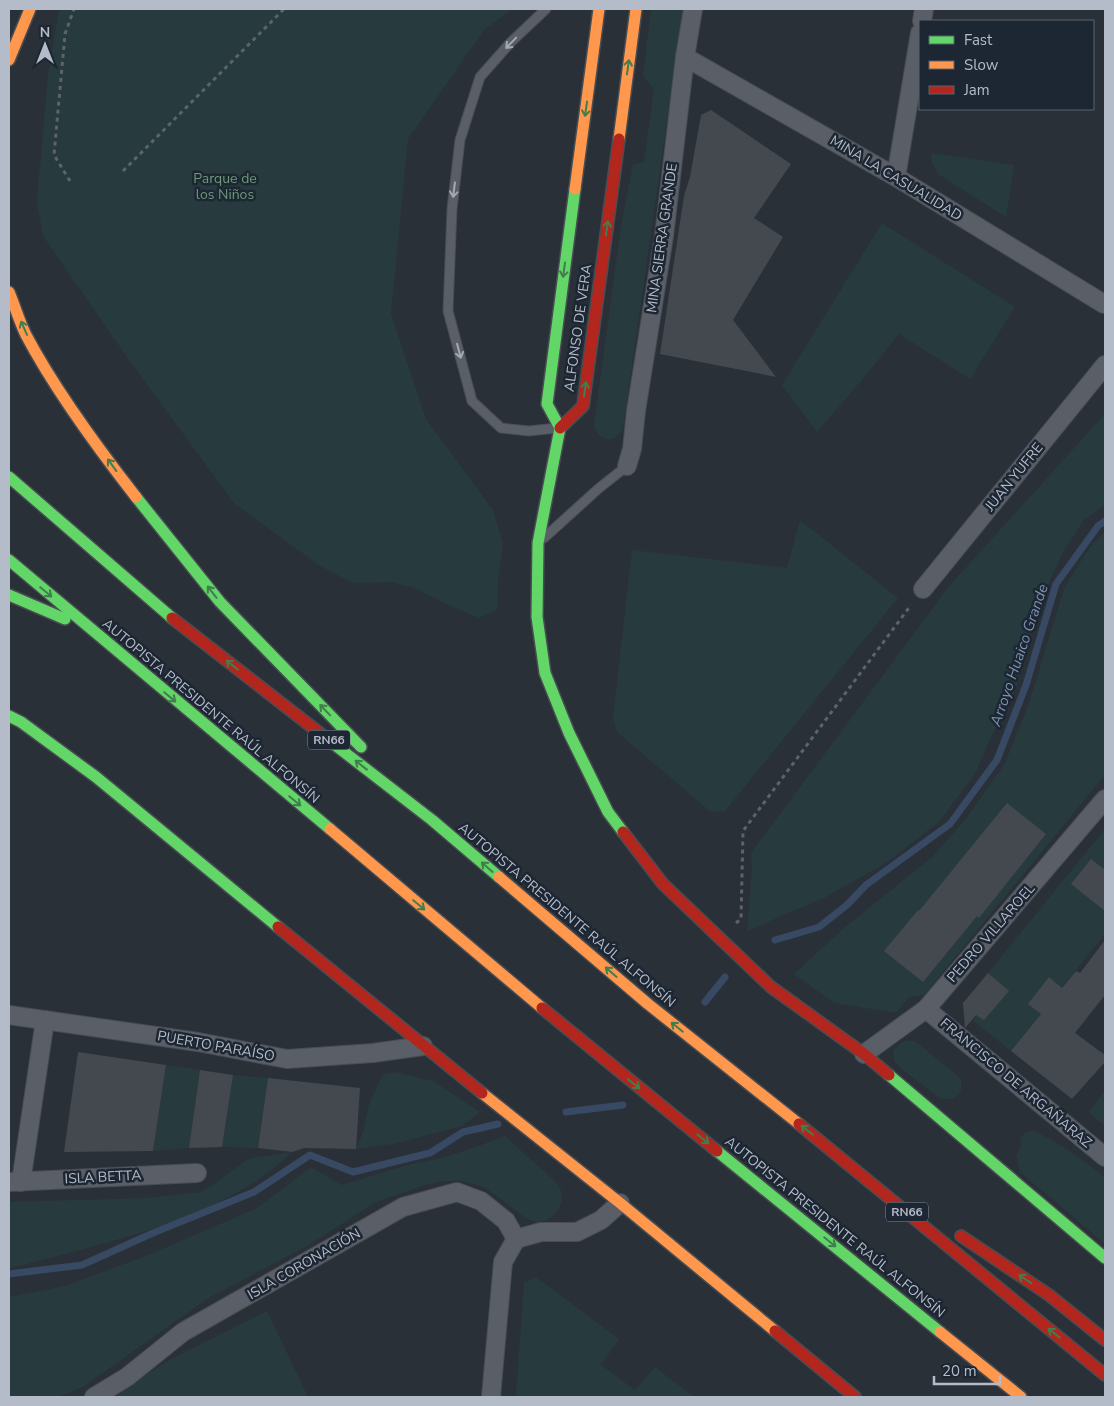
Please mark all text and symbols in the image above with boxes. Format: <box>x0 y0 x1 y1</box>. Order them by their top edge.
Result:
north arrow <box>20 20 70 70</box>
legend <box>919 20 1094 110</box>
text: N <box>40 23 50 42</box>
text: Fast <box>964 30 993 50</box>
one-way arrow <box>505 37 517 49</box>
text: Slow <box>964 55 999 75</box>
one-way arrow <box>624 59 634 75</box>
text: Jam <box>963 80 990 100</box>
one-way arrow <box>581 101 591 117</box>
street label: MINA LA CASUALIDAD <box>826 131 966 225</box>
street label: MINA SIERRA GRANDE <box>642 162 682 314</box>
park label: Parque de los Niños <box>193 169 257 204</box>
one-way arrow <box>449 181 459 197</box>
one-way arrow <box>602 220 612 236</box>
one-way arrow <box>559 262 569 278</box>
street label: ALFONSO DE VERA <box>560 263 596 393</box>
one-way arrow <box>18 321 28 336</box>
one-way arrow <box>454 342 464 358</box>
one-way arrow <box>580 382 590 398</box>
street label: JUAN YUFRE <box>980 439 1047 516</box>
one-way arrow <box>107 458 117 472</box>
water label: Arroyo Huaico Grande <box>985 581 1053 730</box>
one-way arrow <box>39 586 52 597</box>
one-way arrow <box>207 586 218 599</box>
street label: AUTOPISTA PRESIDENTE RAÚL ALFONSÍN <box>98 614 324 808</box>
one-way arrow <box>226 660 239 671</box>
one-way arrow <box>163 691 176 702</box>
one-way arrow <box>319 703 331 716</box>
road number: RN66 <box>308 730 350 750</box>
one-way arrow <box>355 759 368 770</box>
one-way arrow <box>288 795 301 807</box>
street label: AUTOPISTA PRESIDENTE RAÚL ALFONSÍN <box>454 818 680 1012</box>
one-way arrow <box>481 861 494 872</box>
street label: PEDRO VILLAROEL <box>943 879 1039 986</box>
one-way arrow <box>413 900 426 911</box>
one-way arrow <box>604 967 617 978</box>
street label: FRANCISCO DE ARGAÑARAZ <box>936 1014 1096 1152</box>
one-way arrow <box>671 1022 684 1033</box>
street label: PUERTO PARAÍSO <box>156 1026 276 1066</box>
one-way arrow <box>627 1078 640 1089</box>
one-way arrow <box>801 1125 814 1136</box>
street label: AUTOPISTA PRESIDENTE RAÚL ALFONSÍN <box>721 1132 949 1322</box>
one-way arrow <box>697 1134 710 1145</box>
street label: ISLA BETTA <box>64 1166 142 1188</box>
road number: RN66 <box>886 1202 928 1222</box>
street label: ISLA CORONACIÓN <box>244 1224 364 1304</box>
one-way arrow <box>823 1236 836 1247</box>
one-way arrow <box>1018 1274 1032 1284</box>
one-way arrow <box>1048 1328 1061 1339</box>
scale bar <box>934 1354 1000 1386</box>
text: 20 m <box>942 1361 977 1381</box>

